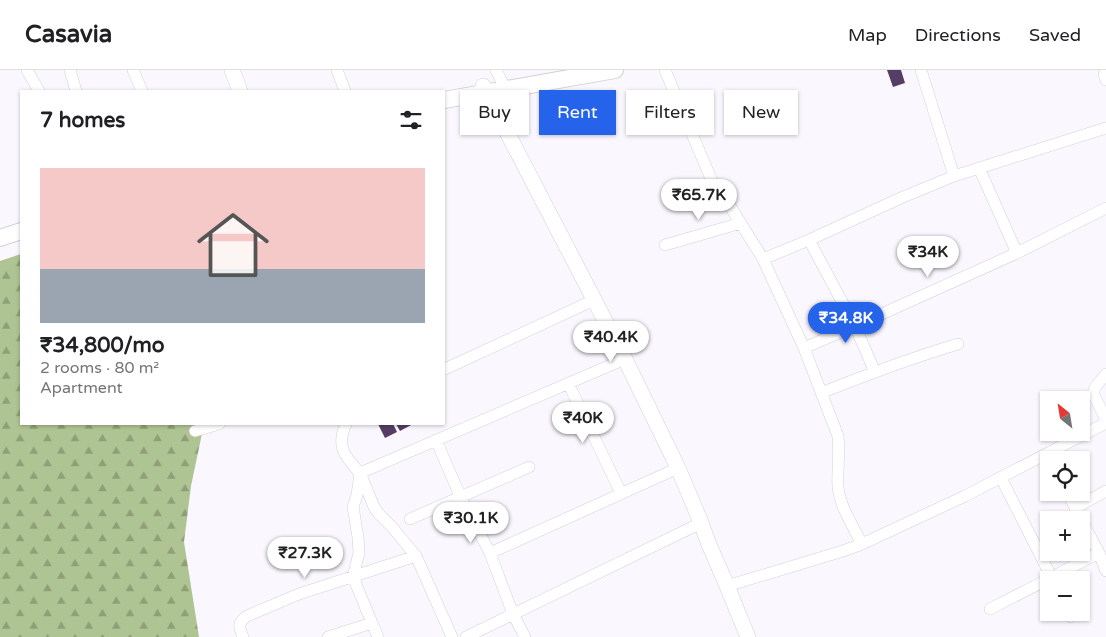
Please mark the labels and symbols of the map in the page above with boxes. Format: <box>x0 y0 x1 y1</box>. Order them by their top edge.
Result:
pin: ₹65.7K <box>658 178 740 221</box>
pin: ₹34K <box>898 236 958 278</box>
pin: ₹34.8K <box>805 302 887 344</box>
pin: ₹40.4K <box>570 320 652 363</box>
north arrow <box>1040 391 1090 441</box>
pin: ₹40K <box>553 402 613 444</box>
pin: ₹30.1K <box>430 502 512 544</box>
pin: ₹27.3K <box>264 536 346 579</box>

